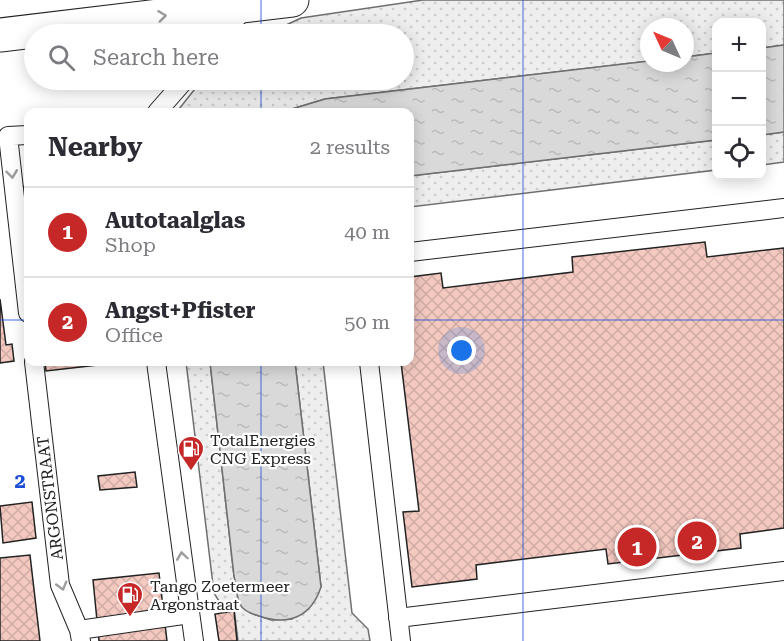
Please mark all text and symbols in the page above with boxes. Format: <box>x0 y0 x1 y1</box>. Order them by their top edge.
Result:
one-way arrow <box>158 10 167 22</box>
north arrow <box>640 18 694 72</box>
map controls <box>712 18 766 180</box>
button: + <box>712 18 766 72</box>
search box <box>24 24 414 90</box>
icon: search <box>45 41 78 74</box>
text: Search here <box>93 45 219 70</box>
button: − <box>712 72 766 126</box>
button: locate <box>712 126 766 180</box>
text: Nearby <box>48 132 142 162</box>
text: 2 results <box>310 135 390 159</box>
one-way arrow <box>5 169 18 178</box>
text: Autotaalglas <box>105 208 245 233</box>
text: 1 <box>62 220 73 244</box>
text: 40 m <box>344 220 390 244</box>
text: Shop <box>105 233 156 257</box>
text: Angst+Pfister <box>105 298 256 323</box>
text: 2 <box>62 310 73 334</box>
text: 50 m <box>344 310 390 334</box>
text: Office <box>105 323 163 347</box>
your location <box>447 336 476 365</box>
place label: TotalEnergies CNG Express <box>210 431 316 468</box>
fuel station icon: TotalEnergies CNG Express <box>176 434 206 472</box>
street label: ARGONSTRAAT <box>33 435 67 561</box>
text: 2 <box>14 469 26 493</box>
pin: 2 <box>678 518 716 564</box>
pin: 1 <box>618 524 656 570</box>
one-way arrow <box>176 552 189 561</box>
place label: Tango Zoetermeer Argonstraat <box>150 577 290 614</box>
one-way arrow <box>55 580 67 591</box>
fuel station icon: Tango Zoetermeer Argonstraat <box>115 580 145 618</box>

